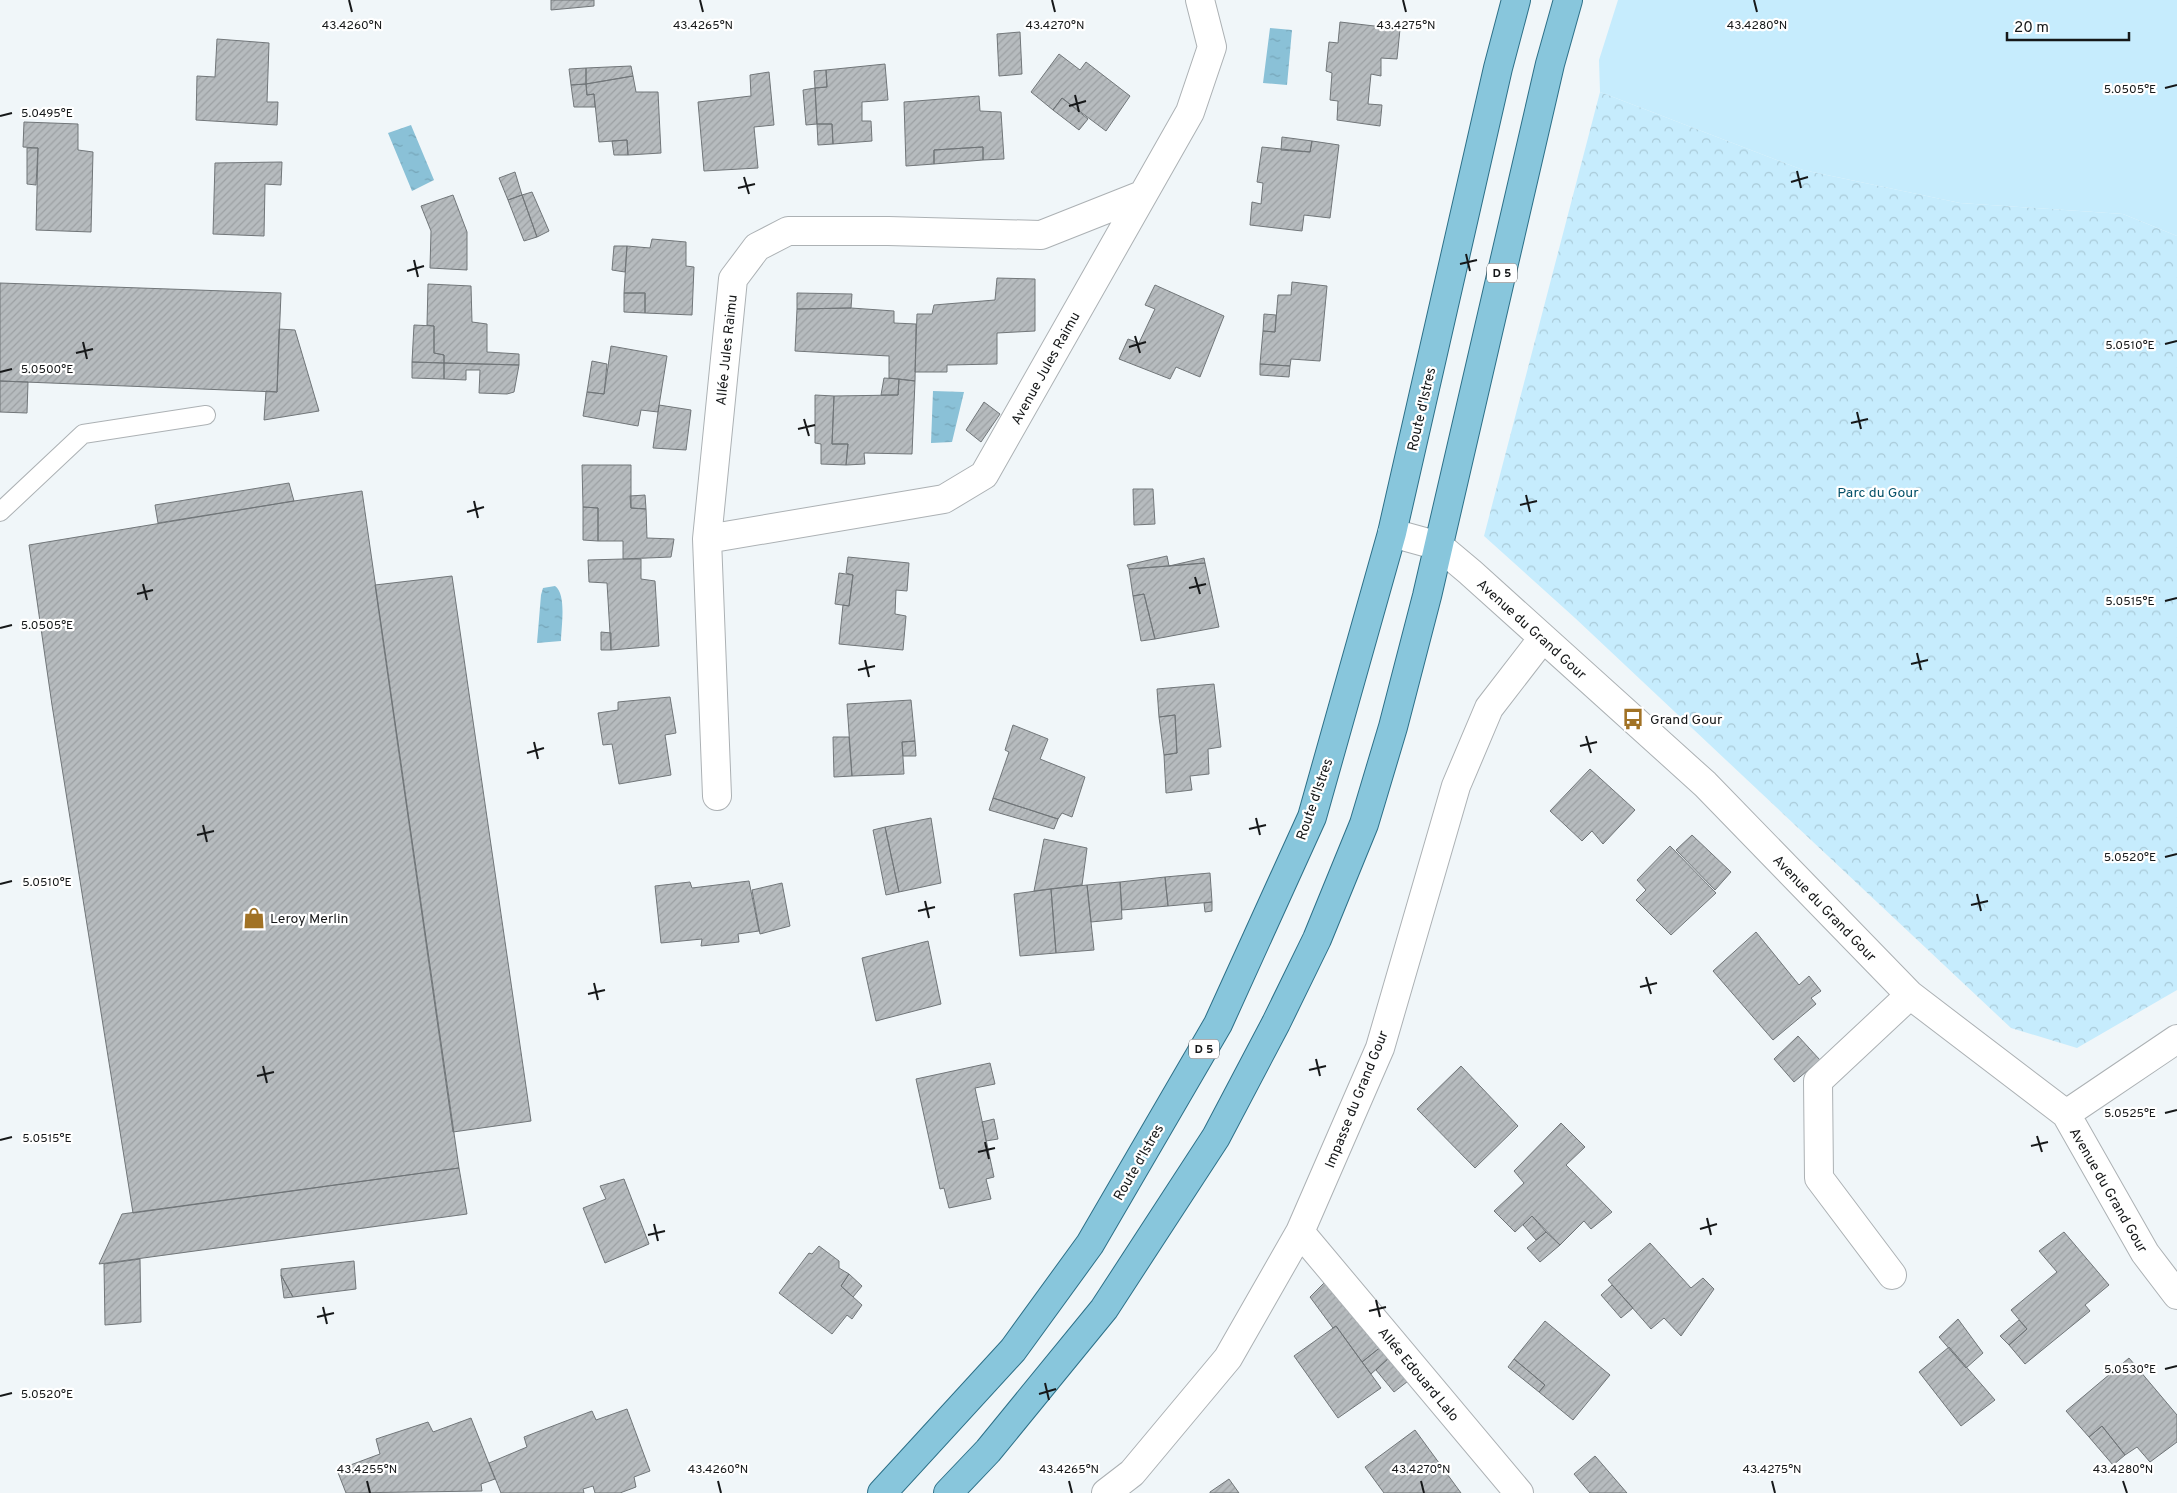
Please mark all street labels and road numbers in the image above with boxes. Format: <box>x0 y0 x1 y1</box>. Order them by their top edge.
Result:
road number: D 5 <box>1487 264 1517 282</box>
street label: Allée Jules Raimu <box>713 294 742 406</box>
street label: Avenue Jules Raimu <box>1008 309 1084 428</box>
street label: Route d'Istres <box>1405 366 1440 453</box>
street label: Avenue du Grand Gour <box>1473 576 1590 684</box>
street label: Route d'Istres <box>1293 756 1337 843</box>
street label: Avenue du Grand Gour <box>1769 852 1880 966</box>
street label: Impasse du Grand Gour <box>1322 1028 1393 1171</box>
road number: D 5 <box>1189 1040 1219 1058</box>
street label: Route d'Istres <box>1111 1122 1168 1204</box>
street label: Avenue du Grand Gour <box>2065 1125 2151 1257</box>
street label: Allée Edouard Lalo <box>1374 1325 1462 1425</box>

